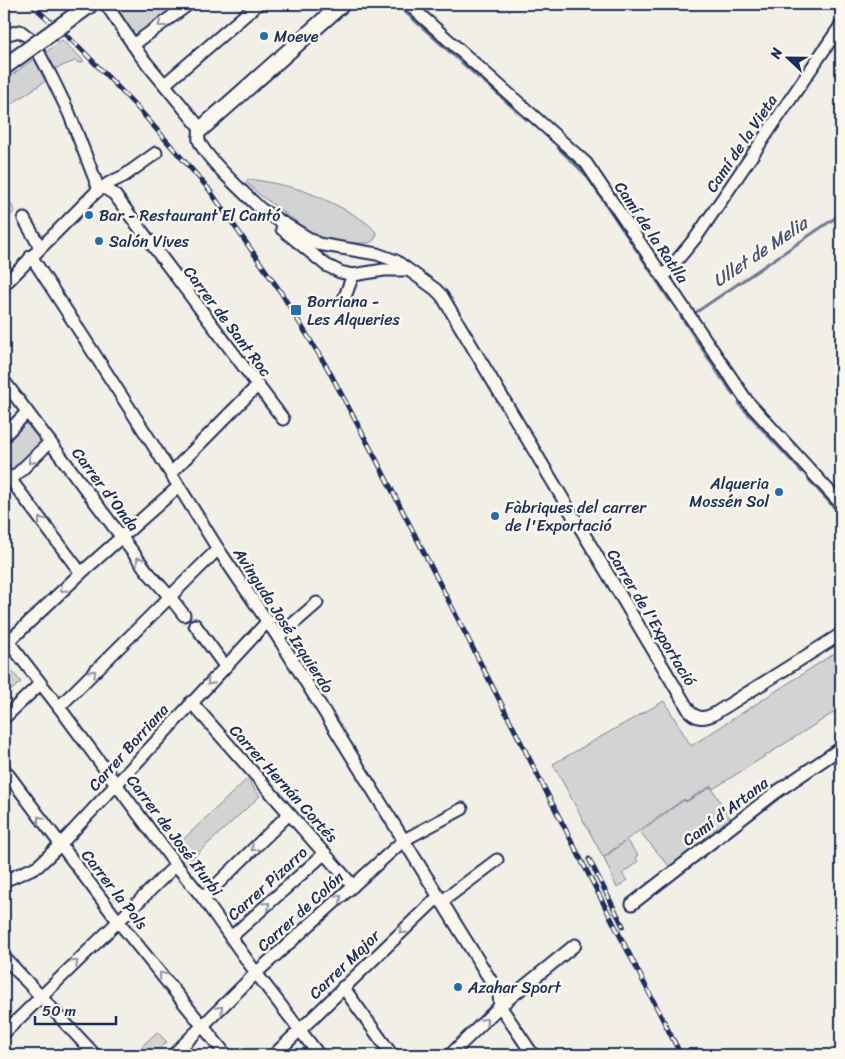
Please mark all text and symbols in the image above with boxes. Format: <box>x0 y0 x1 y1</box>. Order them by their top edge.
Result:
one-way arrow <box>157 18 167 27</box>
place label: Moeve <box>274 22 319 51</box>
marker: Moeve <box>258 30 270 42</box>
north arrow <box>762 32 812 82</box>
text: N <box>763 44 790 63</box>
street label: Camí de la Vieta <box>698 88 785 198</box>
street label: Camí de la Ratlla <box>606 175 697 290</box>
place label: Bar - Restaurant El Cantó <box>99 201 281 230</box>
water label: Ullet de Melia <box>706 207 816 296</box>
marker: Bar - Restaurant El Cantó <box>83 209 95 221</box>
place label: Salón Vives <box>109 227 190 256</box>
marker: Salón Vives <box>93 235 105 247</box>
street label: Carrer de Sant Roc <box>176 259 279 383</box>
place label: Borriana - Les Alqueries <box>307 287 400 334</box>
marker: Borriana - Les Alqueries <box>289 303 303 317</box>
street label: Carrer d'Onda <box>64 441 147 538</box>
one-way arrow <box>27 455 36 464</box>
place label: Alqueria Mossén Sol <box>689 469 769 516</box>
marker: Alqueria Mossén Sol <box>773 486 785 498</box>
place label: Fàbriques del carrer de l'Exportació <box>505 493 647 540</box>
marker: Fàbriques del carrer de l'Exportació <box>489 510 501 522</box>
one-way arrow <box>38 516 47 526</box>
street label: Avinguda José Izquierdo <box>225 541 342 699</box>
street label: Carrer de l'Exportació <box>599 543 705 692</box>
one-way arrow <box>136 556 145 566</box>
one-way arrow <box>60 583 69 592</box>
one-way arrow <box>88 670 97 679</box>
one-way arrow <box>207 677 216 686</box>
street label: Carrer Borriana <box>81 697 176 798</box>
street label: Carrer Hernán Cortés <box>222 717 345 850</box>
street label: Carrer de José Iturbi <box>119 768 231 903</box>
street label: Camí d'Artana <box>676 769 776 854</box>
one-way arrow <box>37 815 46 825</box>
street label: Carrer Pizarro <box>220 839 315 928</box>
one-way arrow <box>251 842 260 851</box>
street label: Carrer la Pols <box>74 843 156 936</box>
street label: Carrer de Colón <box>250 864 351 959</box>
one-way arrow <box>334 895 343 904</box>
one-way arrow <box>262 902 271 911</box>
street label: Carrer Major <box>302 921 388 1006</box>
one-way arrow <box>399 925 408 934</box>
one-way arrow <box>70 960 79 969</box>
one-way arrow <box>158 971 167 980</box>
place label: Azahar Sport <box>467 973 561 1002</box>
marker: Azahar Sport <box>452 981 464 993</box>
scale bar <box>35 994 116 1026</box>
text: 50 m <box>42 998 77 1024</box>
one-way arrow <box>214 1005 223 1014</box>
one-way arrow <box>479 1018 488 1027</box>

